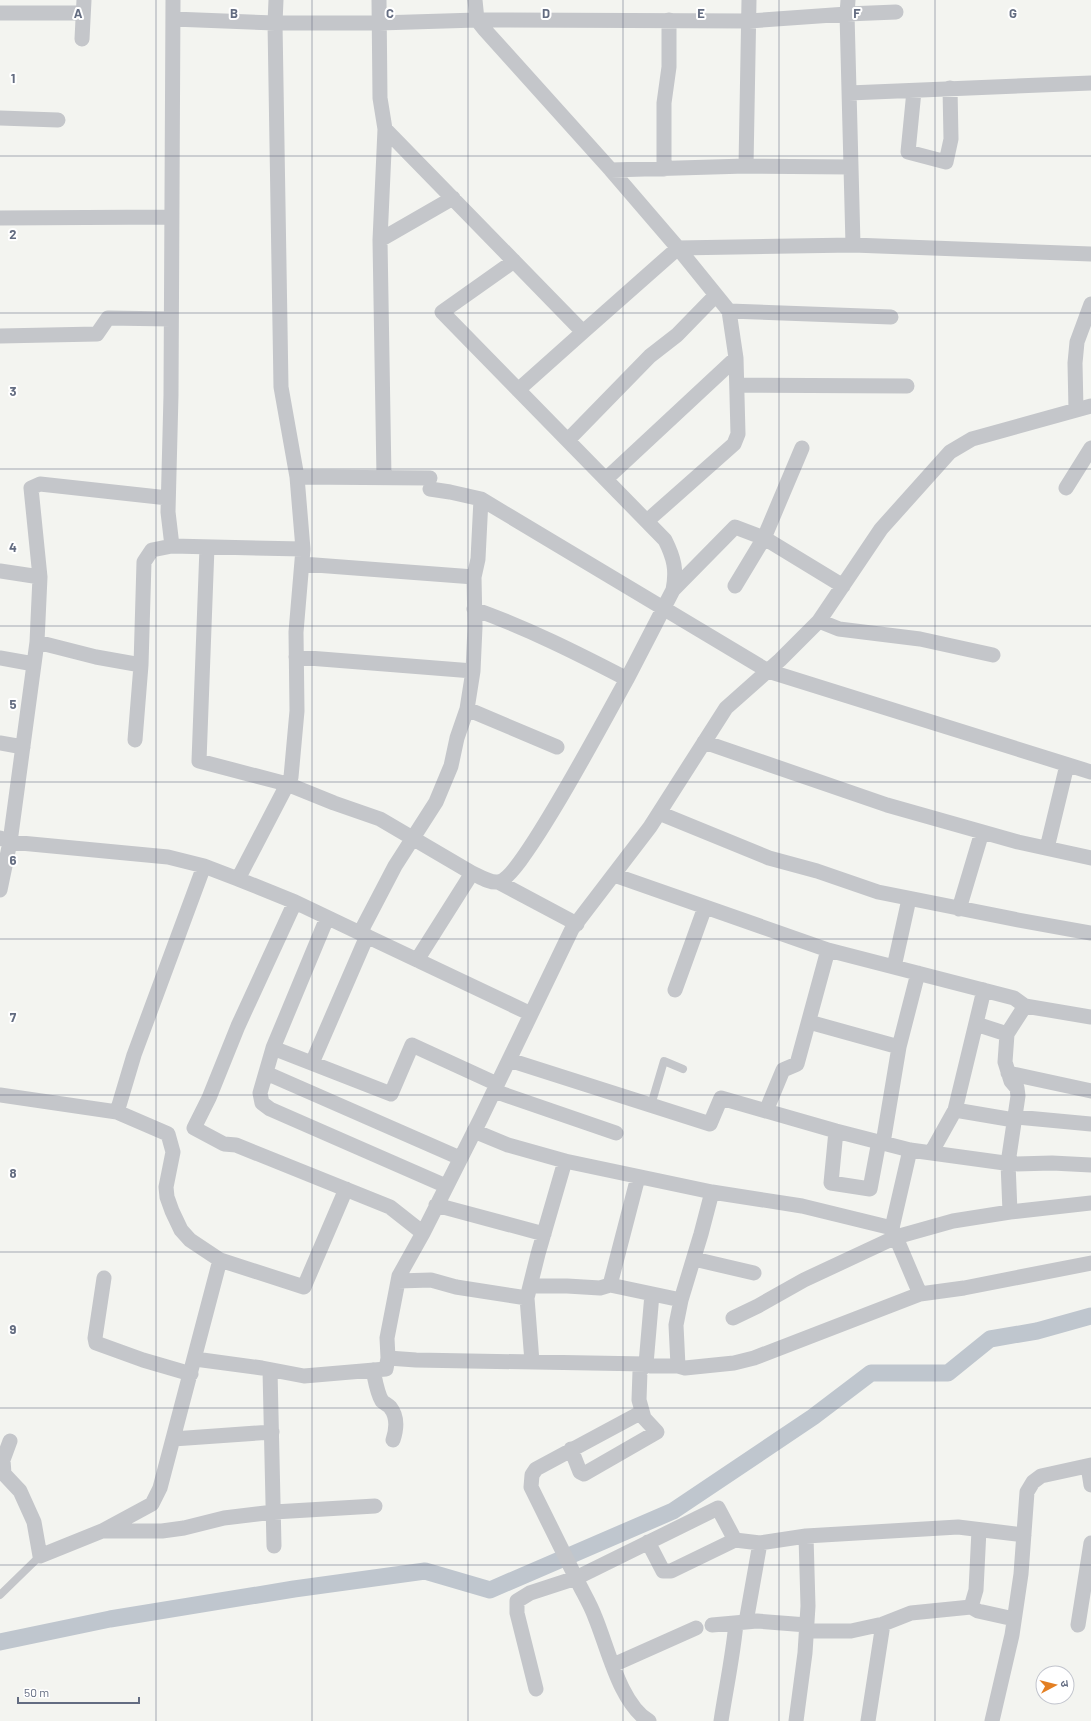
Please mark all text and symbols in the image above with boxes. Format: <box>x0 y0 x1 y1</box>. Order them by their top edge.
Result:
text: A <box>74 5 83 21</box>
text: B <box>230 5 238 21</box>
text: C <box>386 5 394 21</box>
text: D <box>542 5 550 21</box>
text: E <box>697 5 705 21</box>
text: F <box>853 5 861 21</box>
text: G <box>1009 5 1017 21</box>
text: 1 <box>11 70 15 86</box>
text: 2 <box>9 226 17 242</box>
text: 3 <box>9 383 17 399</box>
text: 4 <box>9 539 17 555</box>
text: 5 <box>9 696 17 712</box>
text: 6 <box>10 852 17 868</box>
text: 7 <box>10 1009 17 1025</box>
text: 8 <box>9 1165 17 1181</box>
text: 9 <box>10 1321 17 1337</box>
north arrow <box>1035 1665 1075 1705</box>
scale bar <box>18 1679 139 1705</box>
text: उ <box>1059 1680 1072 1688</box>
text: 50 m <box>24 1685 49 1699</box>

